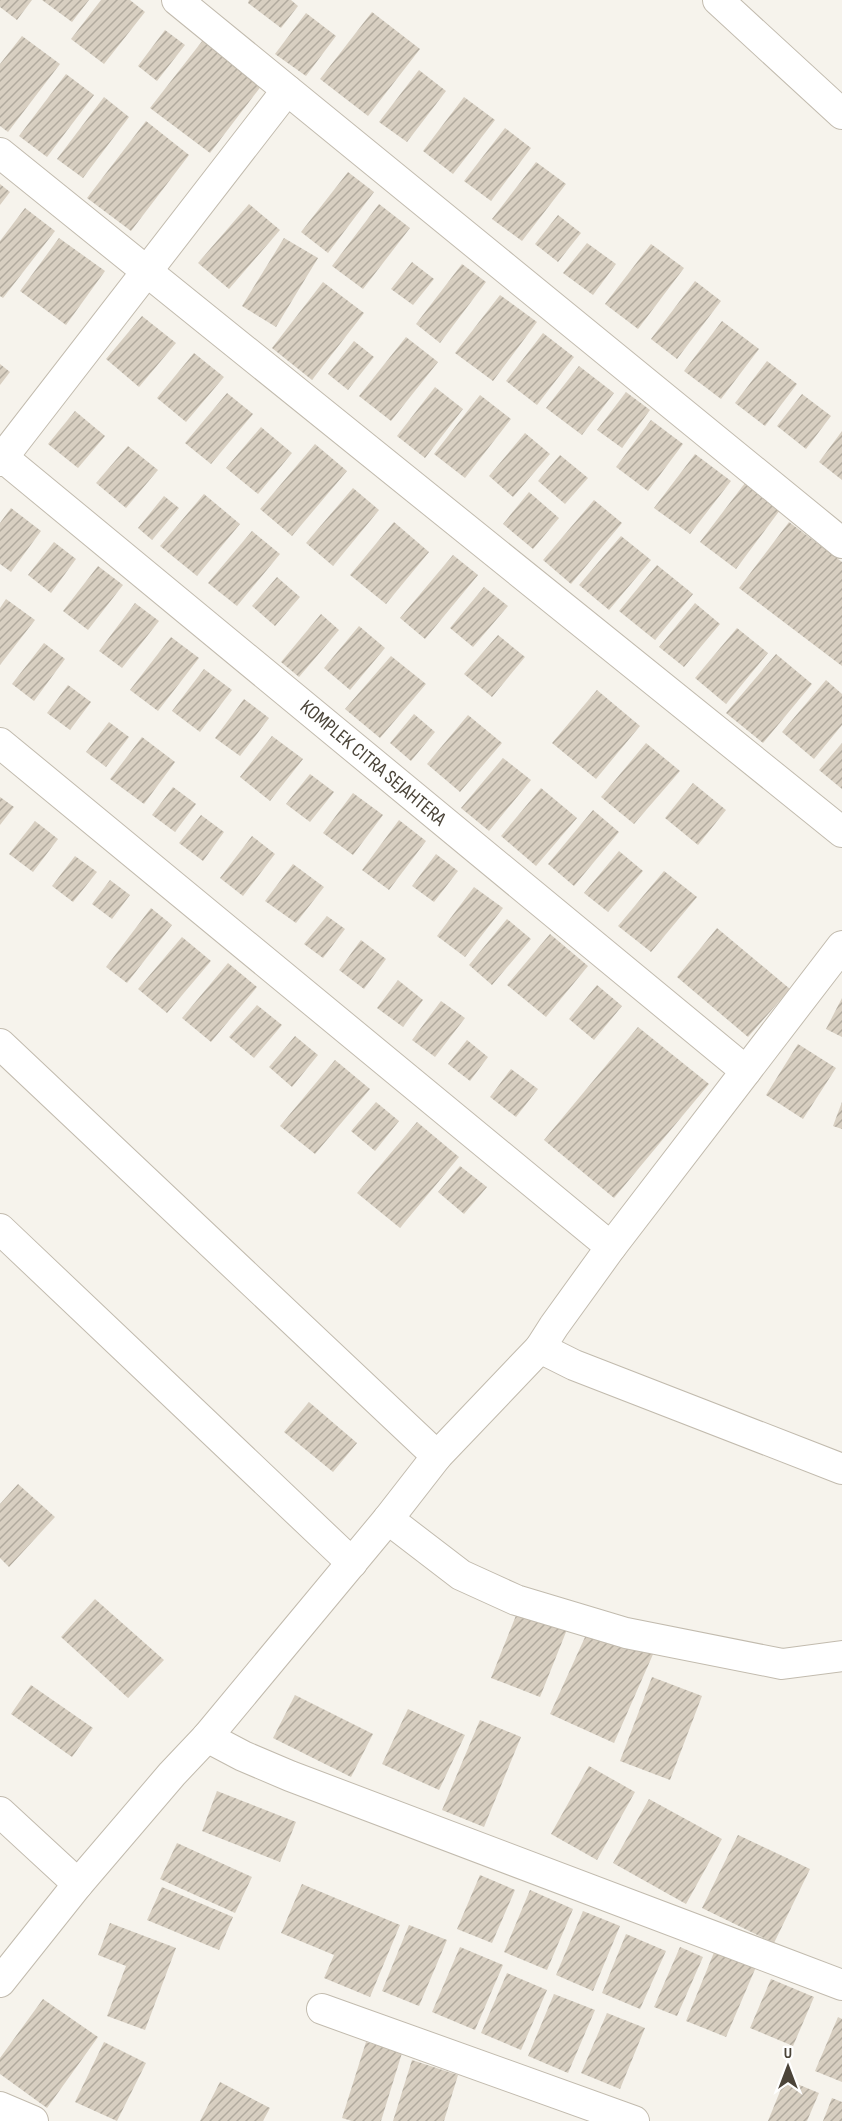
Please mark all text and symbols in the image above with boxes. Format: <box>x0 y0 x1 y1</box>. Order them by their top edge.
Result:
street label: KOMPLEK CITRA SEJAHTERA <box>295 695 451 831</box>
north arrow <box>758 2037 818 2097</box>
text: U <box>784 2044 792 2063</box>

